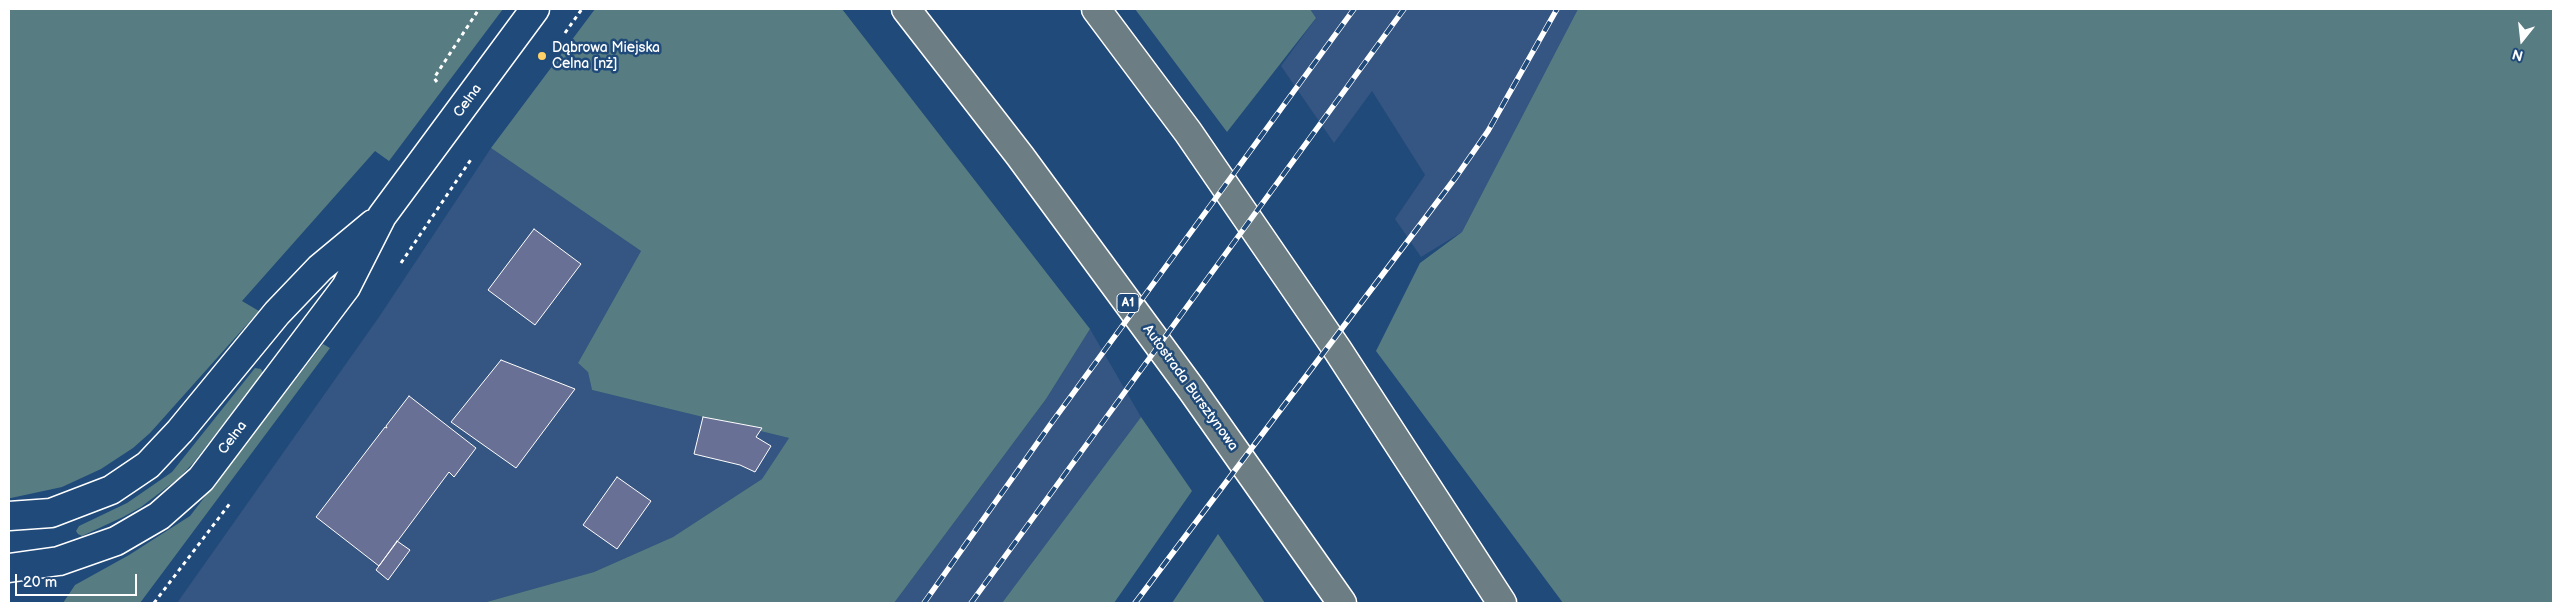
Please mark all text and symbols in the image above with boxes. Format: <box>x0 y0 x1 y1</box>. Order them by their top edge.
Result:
north arrow <box>2497 15 2547 65</box>
place label: Dąbrowa Miejska Celna [nż] <box>552 40 660 72</box>
text: N <box>2510 45 2525 65</box>
marker: Dąbrowa Miejska Celna [nż] <box>536 50 548 62</box>
street label: Celna <box>450 81 486 121</box>
road number: A1 <box>1117 294 1139 312</box>
street label: Autostrada Bursztynowa <box>1139 322 1241 454</box>
street label: Celna <box>215 418 251 458</box>
scale bar <box>18 564 140 596</box>
text: 20 m <box>23 573 57 592</box>

